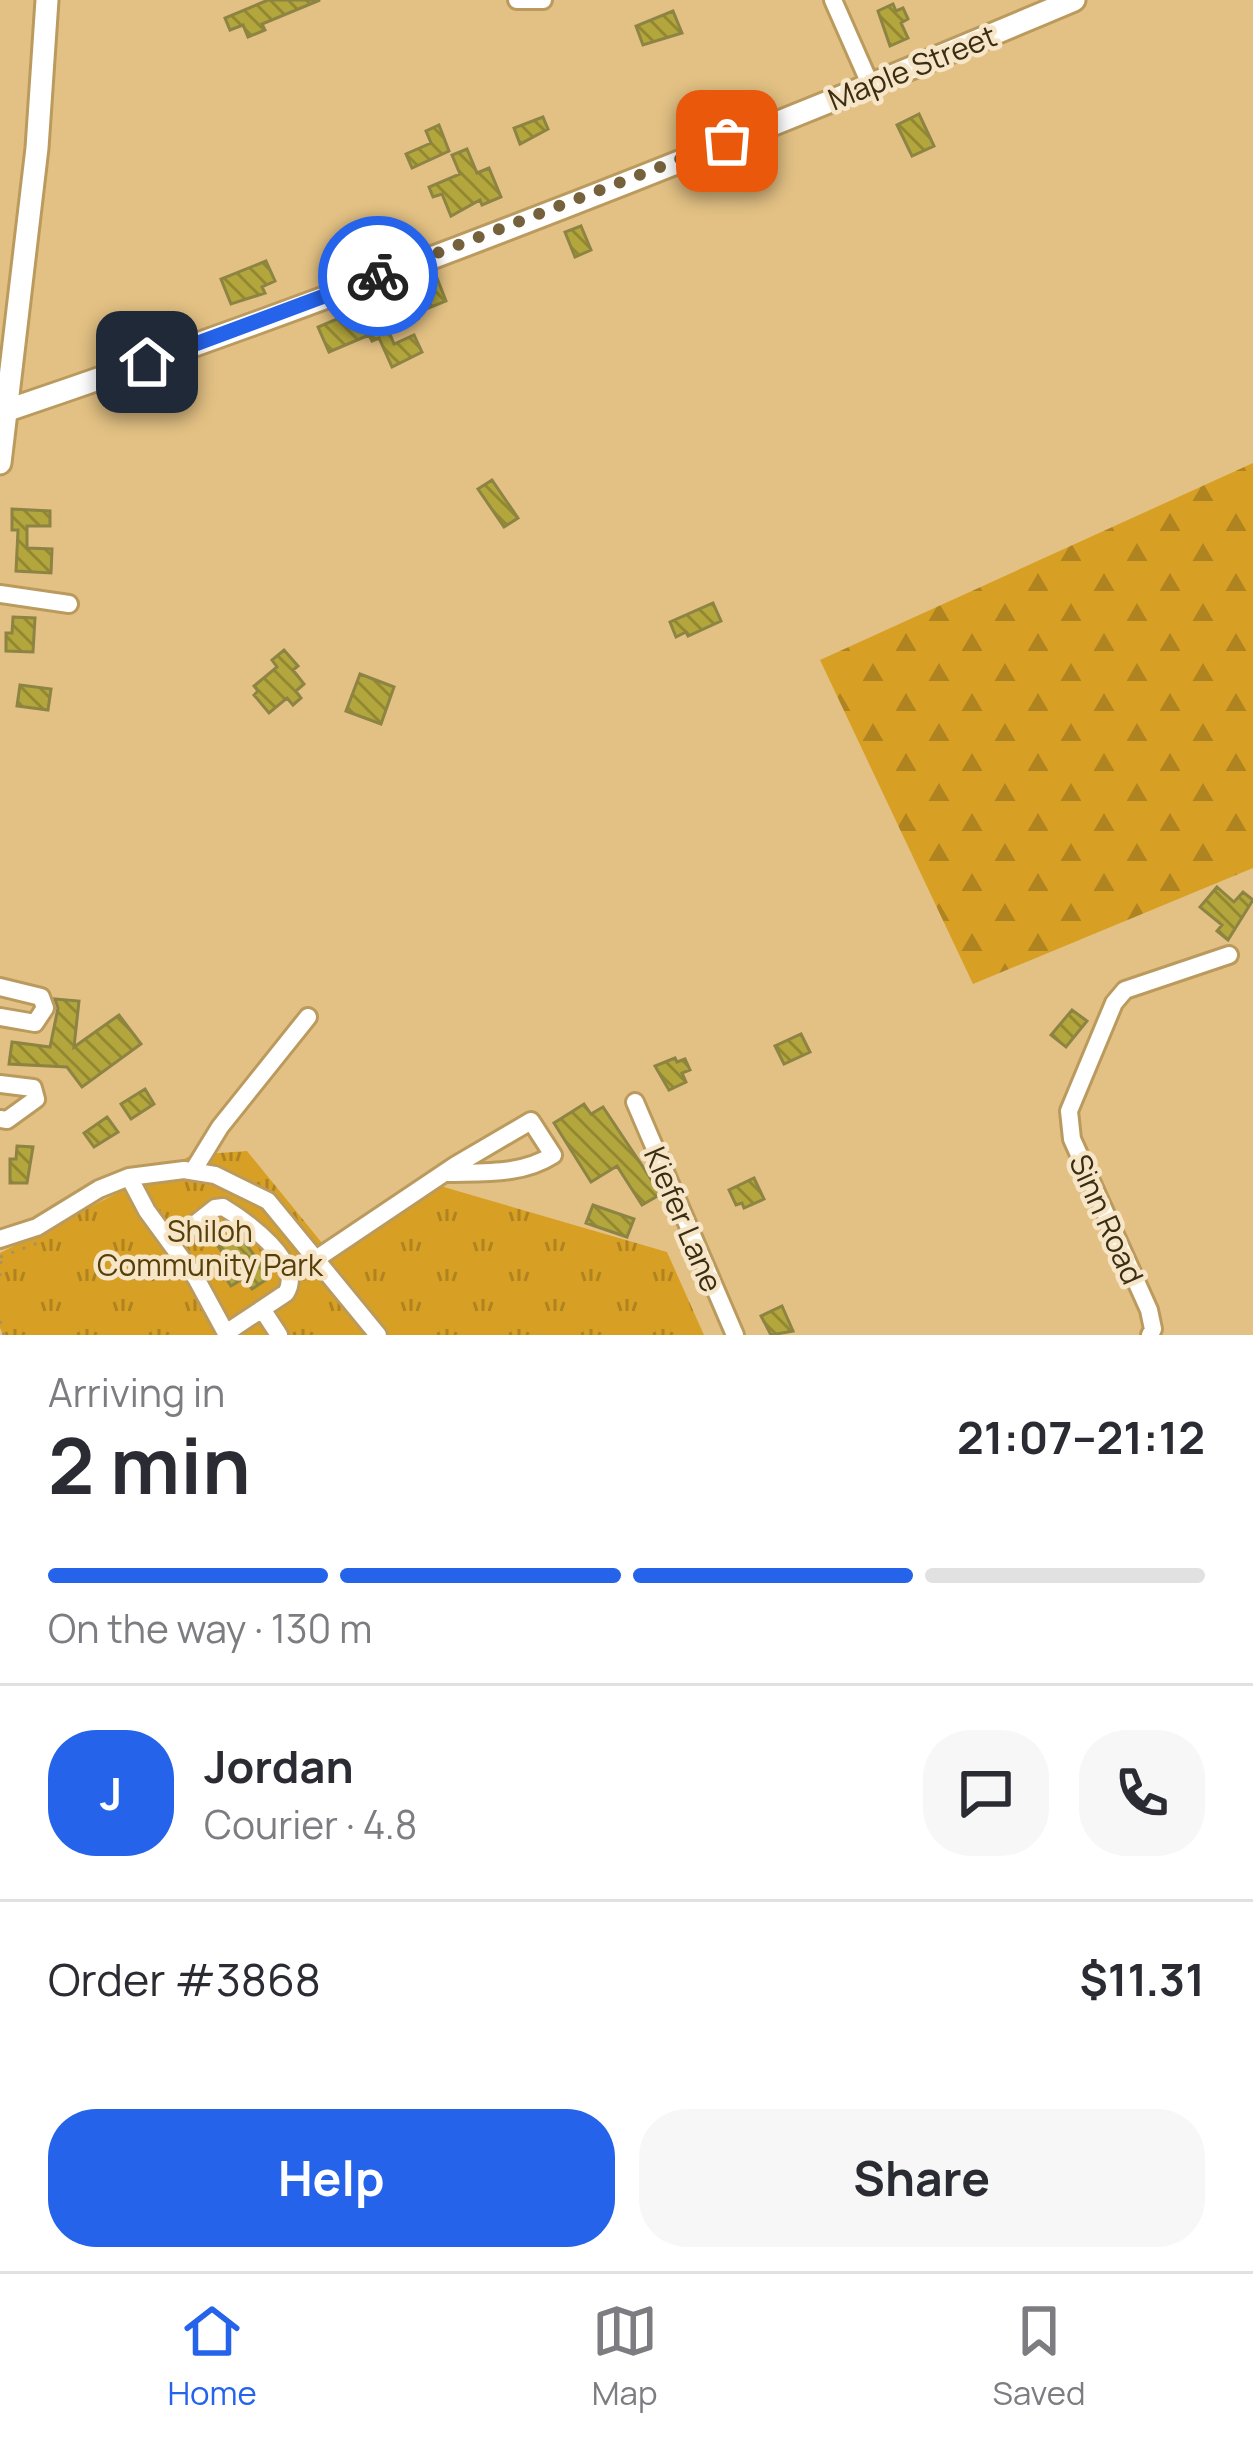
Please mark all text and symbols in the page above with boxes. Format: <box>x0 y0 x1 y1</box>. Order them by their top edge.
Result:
street label: Maple Street <box>822 15 1002 119</box>
pin <box>676 90 778 192</box>
icon: bag <box>694 108 760 174</box>
courier <box>318 216 438 336</box>
icon: bike <box>345 243 411 309</box>
pin <box>96 311 198 413</box>
icon: home <box>114 329 180 395</box>
street label: Kiefer Lane <box>635 1140 733 1298</box>
street label: Sinn Road <box>1060 1148 1154 1290</box>
park label: Shiloh Community Park <box>97 1210 324 1285</box>
text: Arriving in <box>48 1365 225 1419</box>
text: 21:07–21:12 <box>957 1406 1205 1468</box>
text: 2 min <box>48 1411 251 1517</box>
text: On the way · 130 m <box>48 1601 372 1655</box>
button: chat <box>923 1730 1049 1856</box>
button: phone <box>1079 1730 1205 1856</box>
text: Jordan <box>204 1735 354 1797</box>
text: J <box>100 1762 122 1824</box>
text: Courier · 4.8 <box>204 1797 417 1851</box>
text: Order #3868 <box>48 1948 321 2010</box>
text: $11.31 <box>1080 1948 1205 2010</box>
button: Help <box>48 2109 615 2247</box>
button: Share <box>639 2109 1205 2247</box>
tab: Home <box>167 2298 257 2415</box>
tab: Map <box>592 2298 658 2415</box>
tab: Saved <box>993 2298 1086 2415</box>

